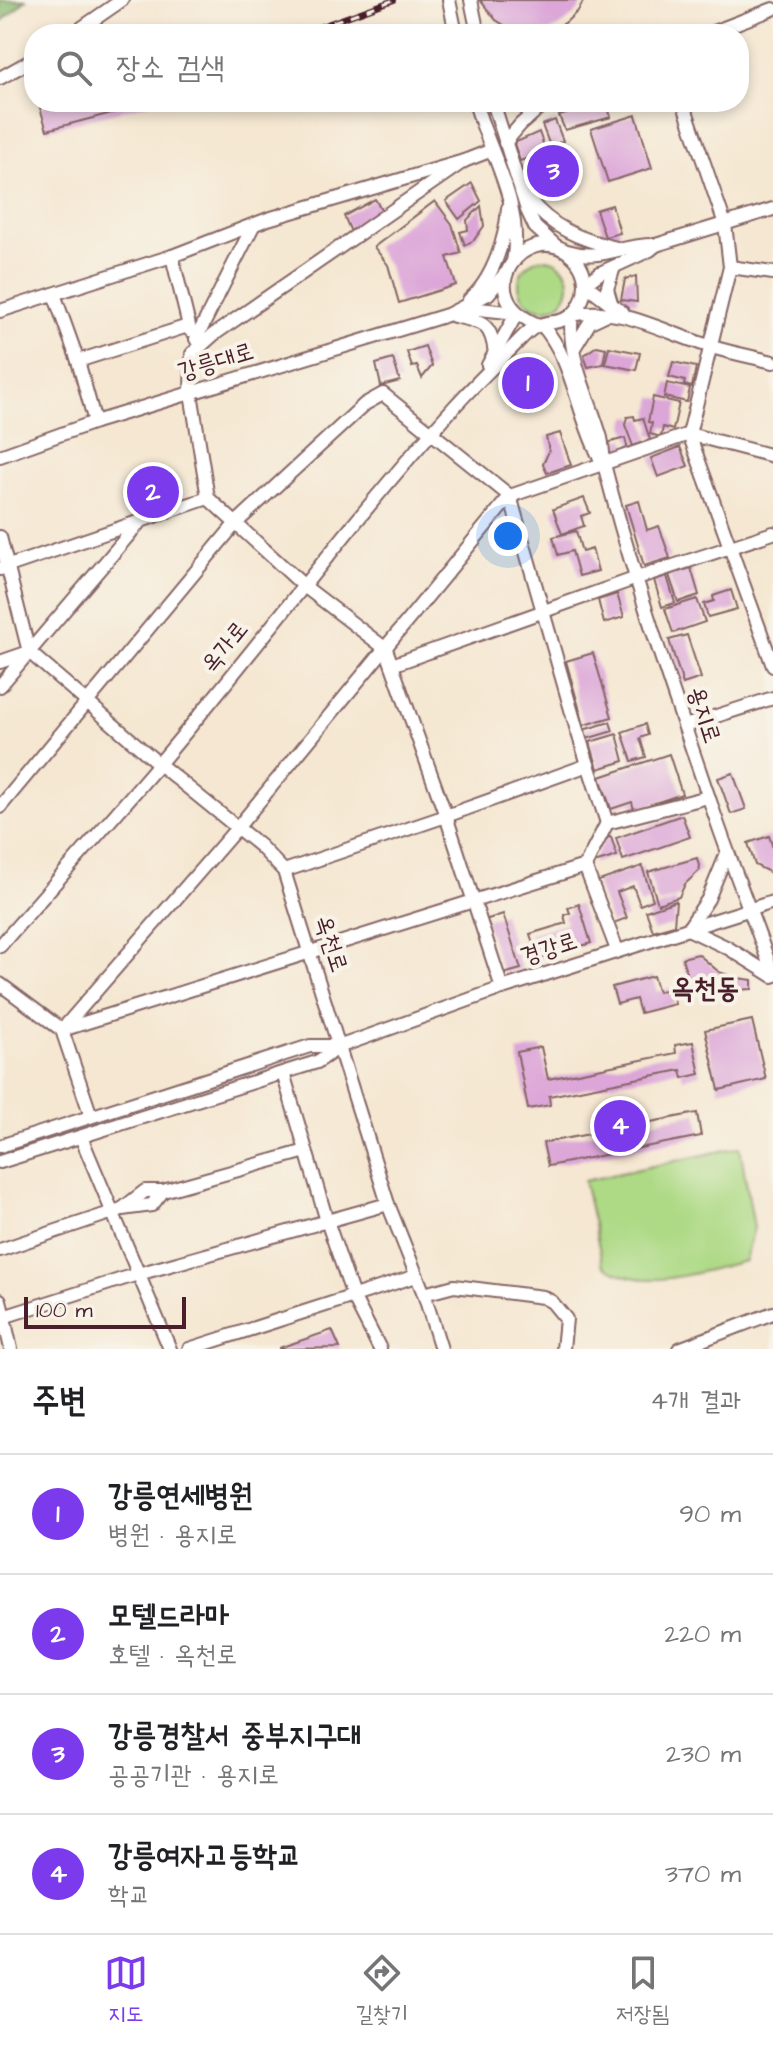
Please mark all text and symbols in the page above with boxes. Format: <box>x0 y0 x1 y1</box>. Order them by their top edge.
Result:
search box <box>24 24 749 112</box>
icon: search <box>52 46 96 90</box>
text: 장소 검색 <box>116 47 225 89</box>
pin: 3 <box>527 141 579 201</box>
street label: 강릉대로 <box>174 334 258 390</box>
pin: 1 <box>502 353 554 413</box>
pin: 2 <box>127 462 179 522</box>
your location <box>488 516 528 556</box>
street label: 옥가로 <box>194 614 256 680</box>
street label: 용지로 <box>679 682 729 748</box>
street label: 옥천로 <box>306 911 356 977</box>
street label: 경강로 <box>516 924 582 974</box>
district label: 옥천동 <box>671 969 739 1008</box>
pin: 4 <box>594 1096 646 1156</box>
scale bar <box>24 1293 186 1329</box>
text: 100 m <box>36 1295 93 1326</box>
text: 주변 <box>32 1377 87 1425</box>
text: 4개 결과 <box>650 1383 741 1419</box>
text: 강릉연세병원 <box>108 1475 253 1517</box>
text: 1 <box>56 1496 60 1532</box>
text: 90 m <box>679 1496 741 1532</box>
text: 병원 · 용지로 <box>108 1517 237 1553</box>
text: 모텔드라마 <box>108 1595 229 1637</box>
text: 2 <box>51 1616 65 1652</box>
text: 220 m <box>664 1616 741 1652</box>
text: 호텔 · 옥천로 <box>108 1637 237 1673</box>
text: 강릉경찰서 중부지구대 <box>108 1715 361 1757</box>
text: 3 <box>51 1736 65 1772</box>
text: 230 m <box>666 1736 741 1772</box>
text: 공공기관 · 용지로 <box>108 1757 279 1793</box>
text: 강릉여자고등학교 <box>108 1835 301 1877</box>
text: 4 <box>49 1856 67 1892</box>
text: 370 m <box>665 1856 741 1892</box>
text: 학교 <box>108 1877 150 1913</box>
tab: 지도 <box>104 1951 148 2030</box>
tab: 길찾기 <box>355 1951 409 2030</box>
tab: 저장됨 <box>616 1951 669 2030</box>

